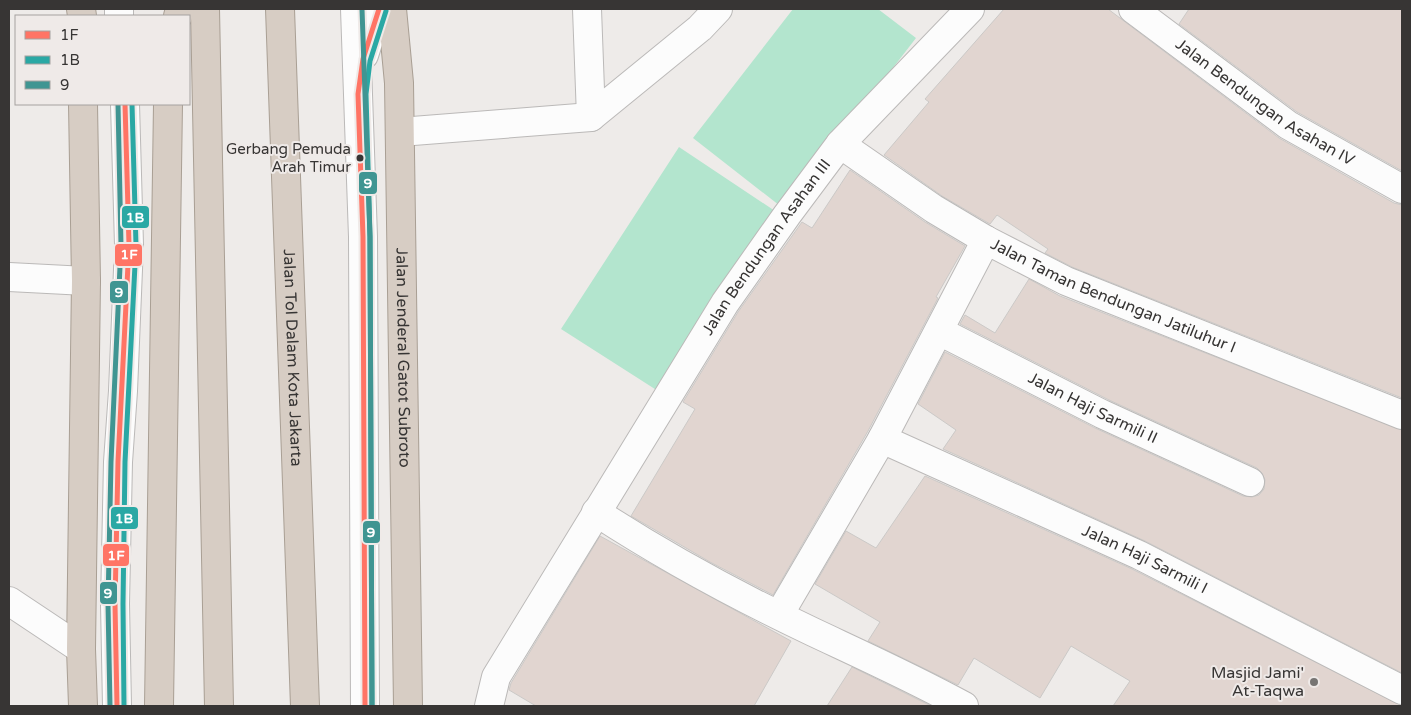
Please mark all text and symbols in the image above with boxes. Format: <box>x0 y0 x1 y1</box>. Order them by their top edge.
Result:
legend <box>15 15 190 105</box>
text: 1F <box>60 26 79 44</box>
street label: Jalan Bendungan Asahan IV <box>1172 34 1358 170</box>
text: 1B <box>60 51 80 69</box>
text: 9 <box>60 76 69 94</box>
place label: Gerbang Pemuda Arah Timur <box>226 140 351 176</box>
marker: Gerbang Pemuda Arah Timur <box>355 153 365 163</box>
street label: Jalan Bendungan Asahan III <box>698 155 835 339</box>
line badge: 9 <box>358 171 378 195</box>
text: 9 <box>364 175 373 192</box>
line badge: 1B <box>121 205 150 229</box>
text: 1B <box>126 209 145 226</box>
street label: Jalan Taman Bendungan Jatiluhur I <box>987 234 1239 358</box>
line badge: 1F <box>114 243 143 267</box>
text: 1F <box>120 246 138 263</box>
street label: Jalan Jenderal Gatot Subroto <box>391 248 415 468</box>
street label: Jalan Tol Dalam Kota Jakarta <box>279 249 306 467</box>
line badge: 9 <box>109 280 129 304</box>
text: 9 <box>115 284 124 301</box>
street label: Jalan Haji Sarmili II <box>1025 368 1161 448</box>
line badge: 1B <box>110 506 139 530</box>
text: 1B <box>115 510 134 527</box>
line badge: 9 <box>362 520 381 544</box>
street label: Jalan Haji Sarmili I <box>1079 521 1211 598</box>
text: 9 <box>367 524 376 541</box>
line badge: 1F <box>102 543 130 567</box>
text: 1F <box>107 547 125 564</box>
line badge: 9 <box>99 581 118 605</box>
text: 9 <box>104 585 113 602</box>
place label: Masjid Jami' At-Taqwa <box>1211 663 1304 701</box>
marker: Masjid Jami' At-Taqwa <box>1308 676 1320 688</box>

